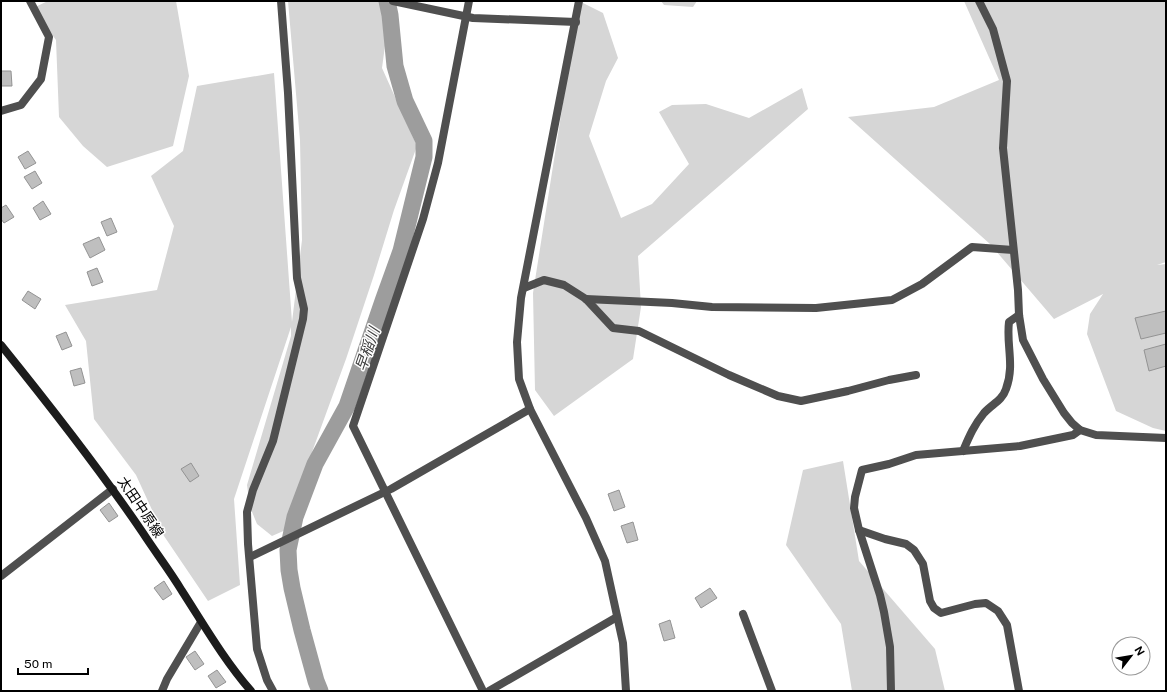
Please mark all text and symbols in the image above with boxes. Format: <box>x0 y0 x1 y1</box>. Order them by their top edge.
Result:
water label: 早稲川 <box>352 323 383 373</box>
street label: 太田中原線 <box>115 474 167 540</box>
north arrow <box>1111 636 1151 676</box>
text: N <box>1132 644 1147 658</box>
scale bar <box>18 650 88 676</box>
text: 50 m <box>24 657 52 671</box>

